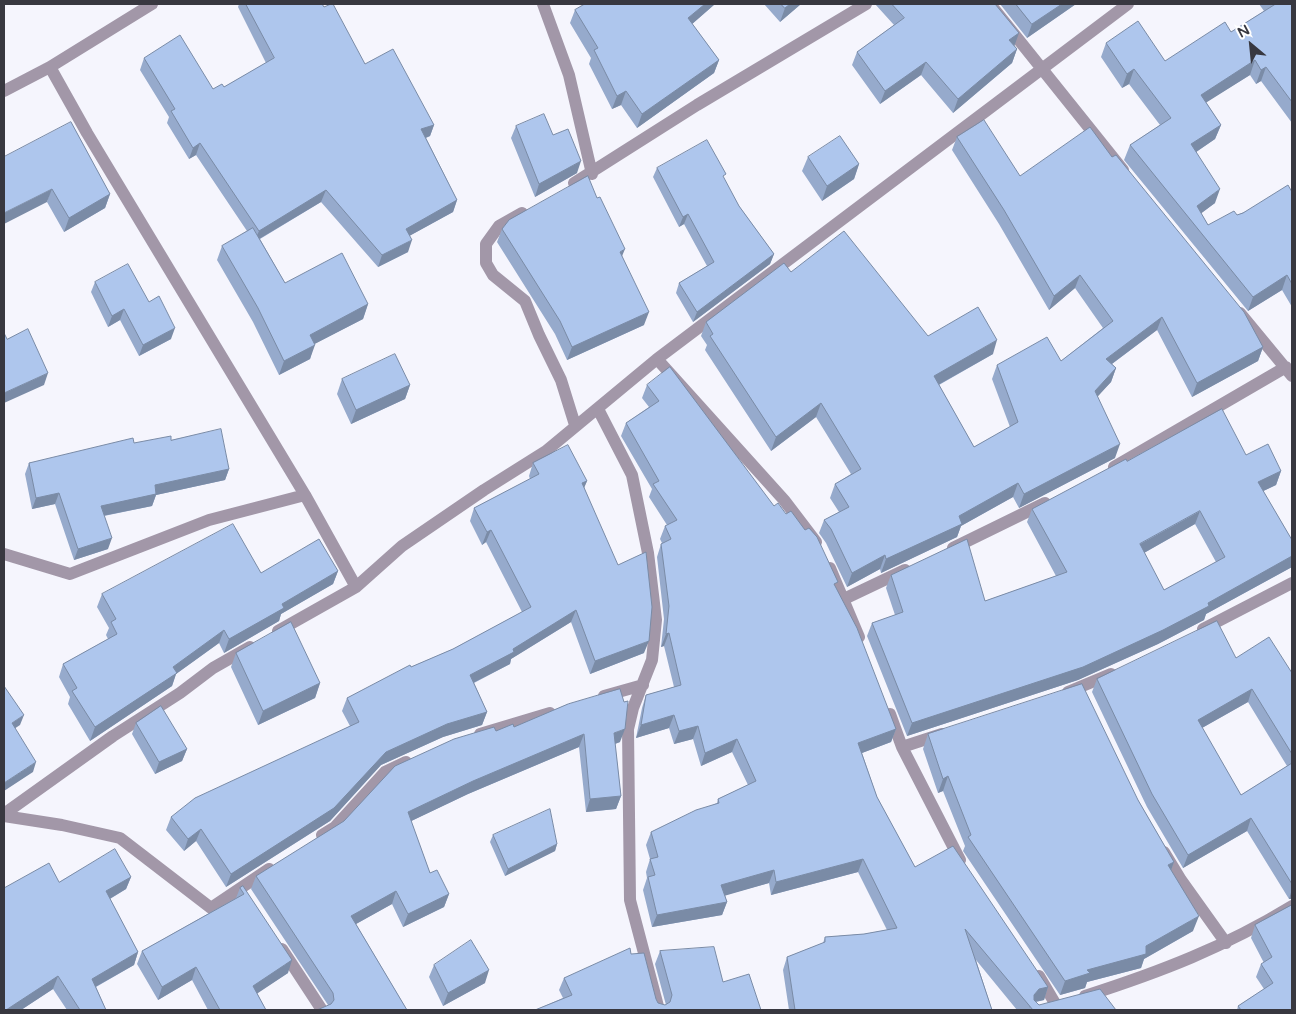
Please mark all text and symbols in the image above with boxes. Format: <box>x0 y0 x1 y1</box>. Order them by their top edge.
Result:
north arrow <box>1226 20 1276 70</box>
text: N <box>1235 21 1253 41</box>

